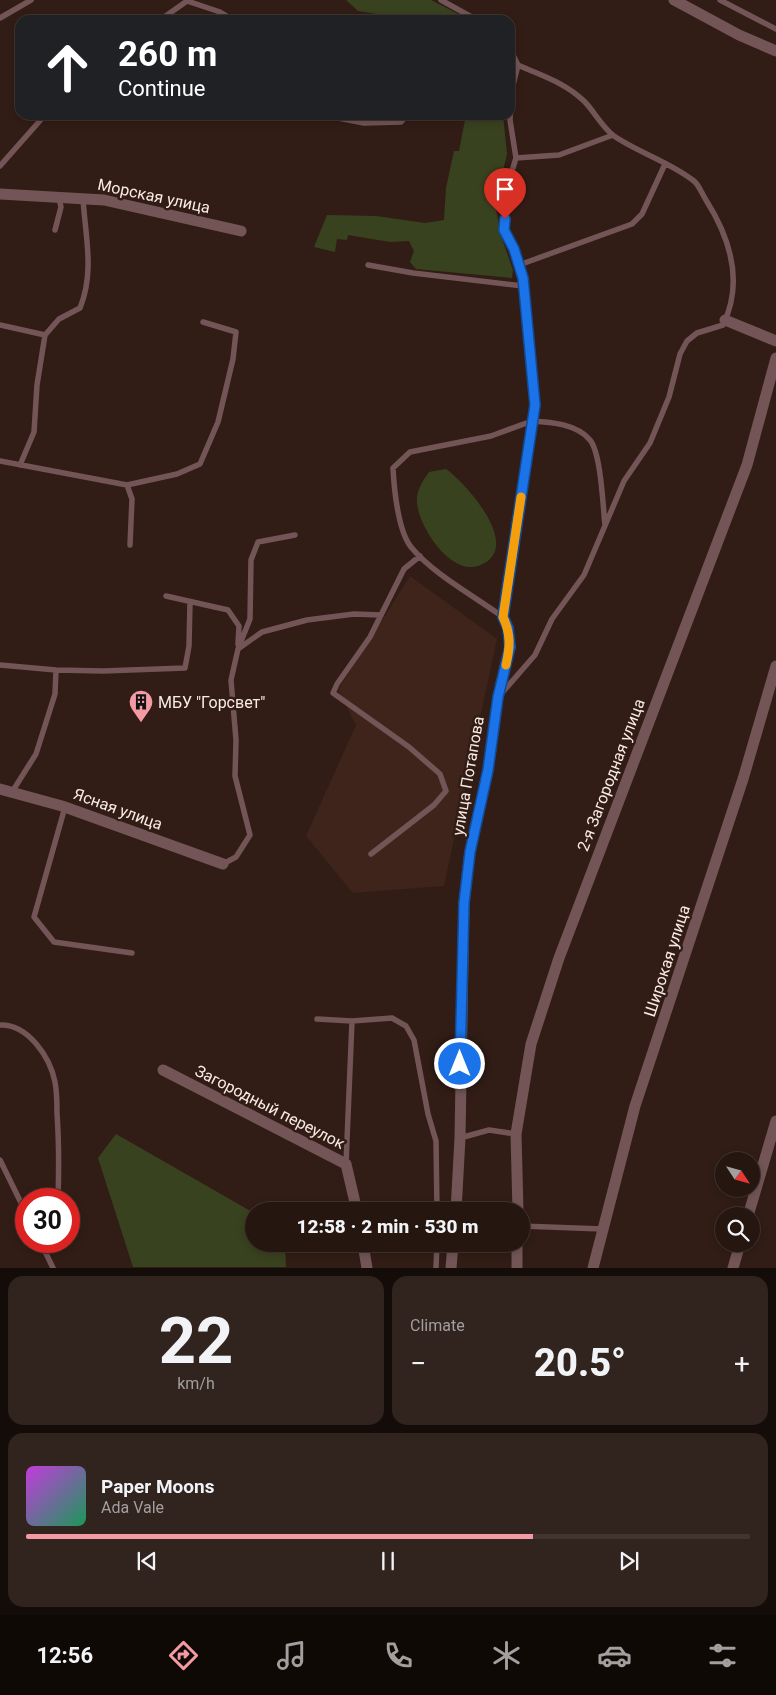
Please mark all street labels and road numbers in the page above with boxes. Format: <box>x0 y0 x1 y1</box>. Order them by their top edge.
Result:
street label: Морская улица <box>96 175 212 217</box>
street label: 2-я Загородная улица <box>573 696 649 854</box>
street label: улица Потапова <box>448 715 488 837</box>
street label: Ясная улица <box>71 784 165 834</box>
street label: Широкая улица <box>640 903 694 1019</box>
street label: Загородный переулок <box>192 1061 348 1153</box>

